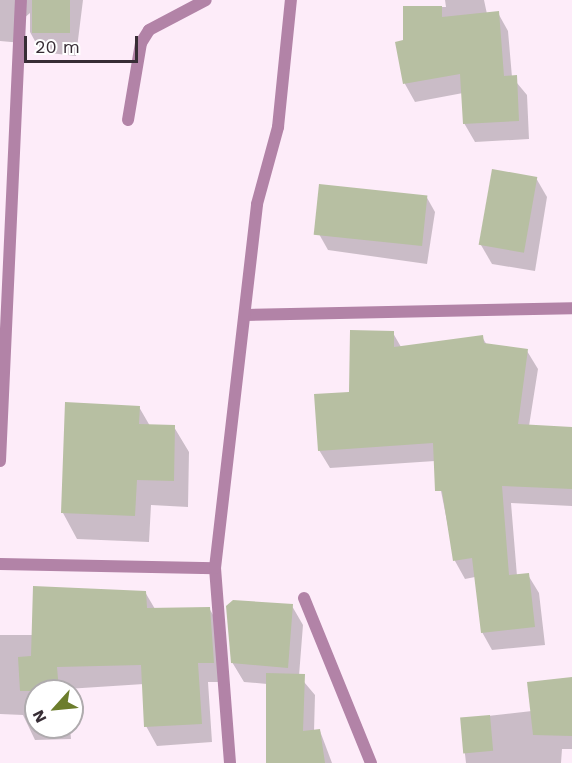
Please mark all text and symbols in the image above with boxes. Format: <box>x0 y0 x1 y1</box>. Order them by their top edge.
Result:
scale bar <box>27 24 141 62</box>
text: 20 m <box>35 36 80 57</box>
north arrow <box>24 679 84 739</box>
text: N <box>28 707 50 726</box>

